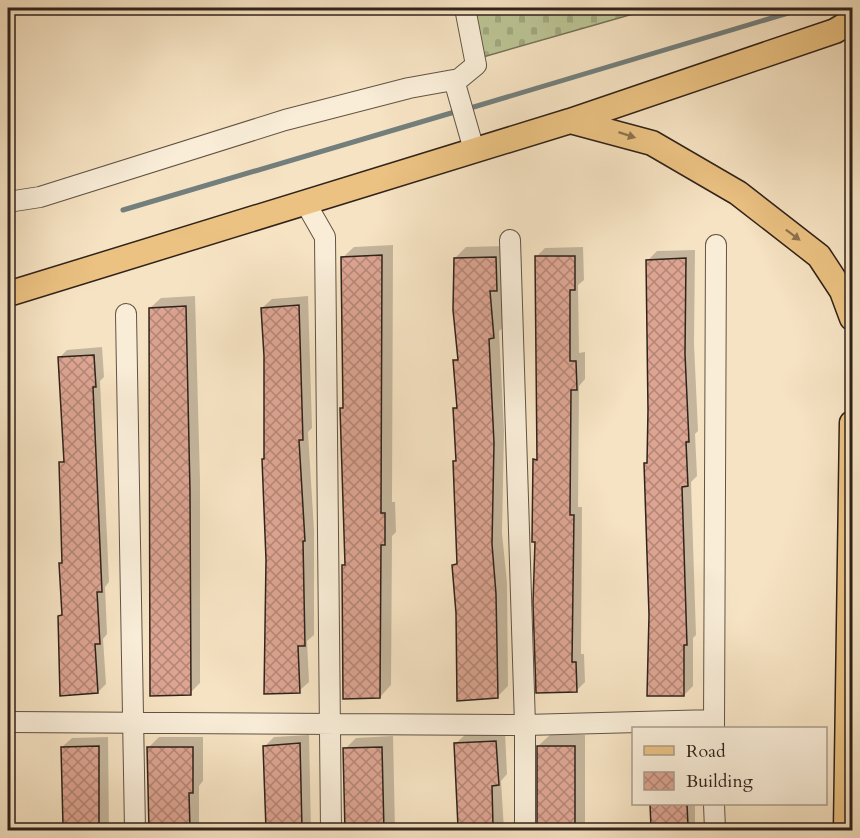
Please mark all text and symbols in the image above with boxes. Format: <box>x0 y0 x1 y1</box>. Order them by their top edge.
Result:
one-way arrow <box>618 131 636 140</box>
one-way arrow <box>786 228 801 240</box>
legend <box>632 727 827 805</box>
text: Road <box>686 739 726 764</box>
text: Building <box>686 769 754 794</box>

